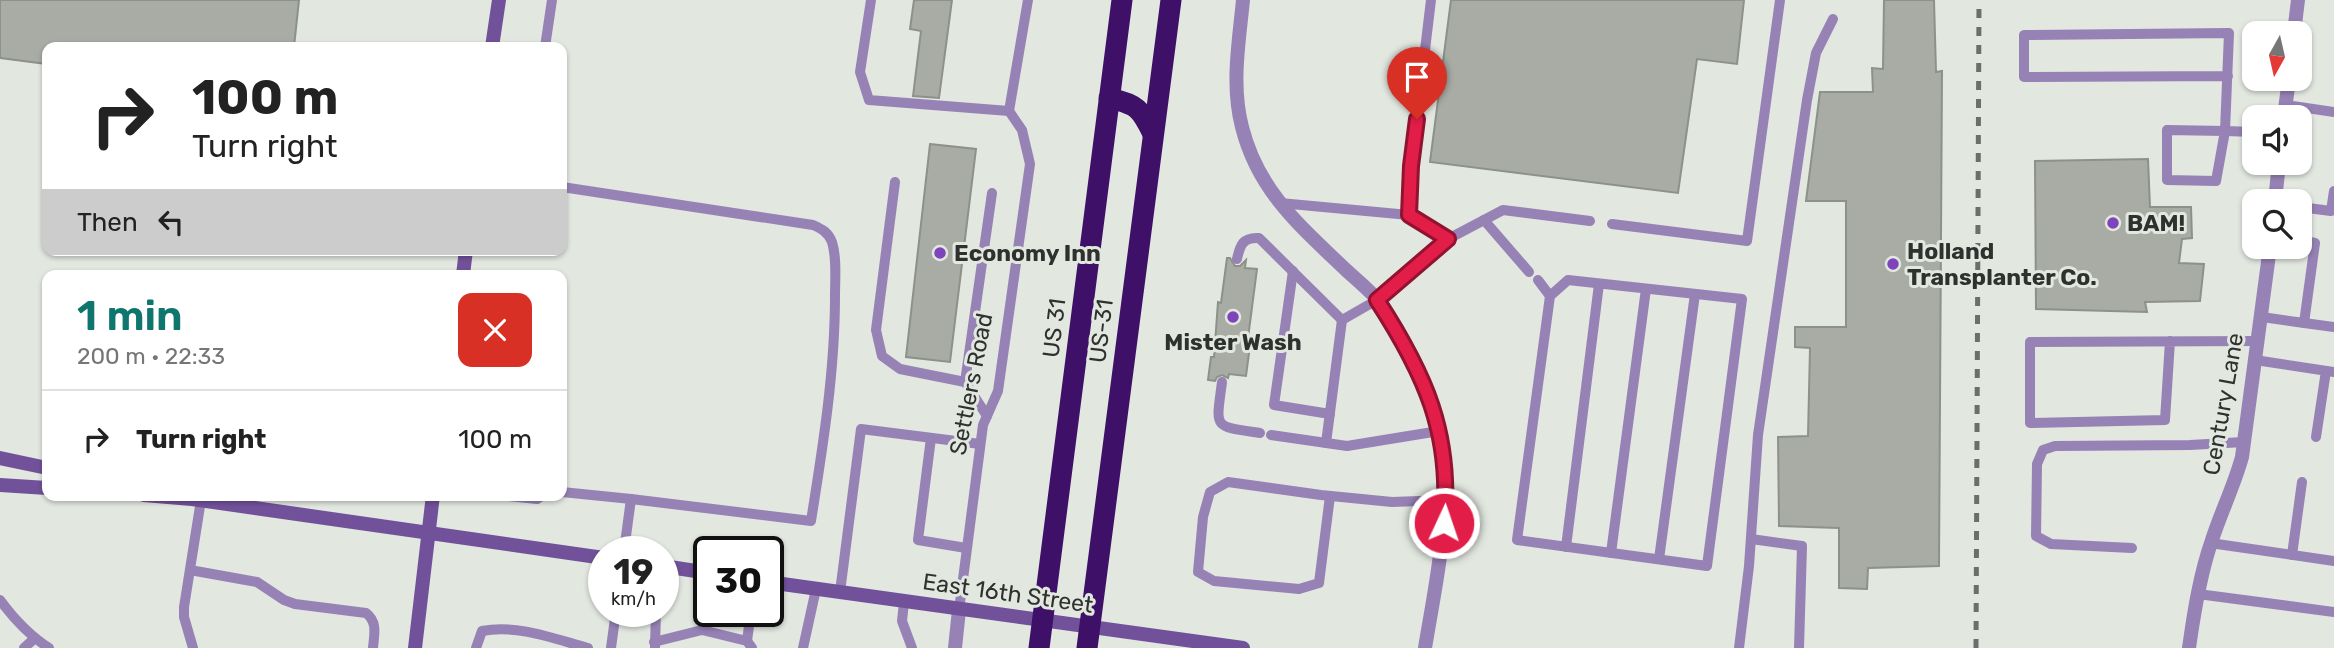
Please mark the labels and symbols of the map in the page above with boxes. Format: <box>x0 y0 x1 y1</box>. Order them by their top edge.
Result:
north arrow <box>2242 21 2312 91</box>
pin <box>1387 47 1447 119</box>
place label: BAM! <box>2127 209 2185 237</box>
marker: BAM! <box>2105 215 2121 231</box>
place label: Holland Transplanter Co. <box>1907 237 2097 291</box>
place label: Economy Inn <box>954 239 1101 267</box>
marker: Economy Inn <box>932 245 948 261</box>
marker: Holland Transplanter Co. <box>1885 256 1901 272</box>
street label: US 31 <box>1036 297 1072 359</box>
street label: US-31 <box>1083 297 1119 365</box>
marker: Mister Wash <box>1225 309 1241 325</box>
street label: Settlers Road <box>944 311 998 457</box>
place label: Mister Wash <box>1164 328 1302 356</box>
street label: Century Lane <box>2197 331 2249 477</box>
position arrow <box>1407 486 1481 560</box>
speed limit sign: 30 <box>693 536 784 627</box>
street label: East 16th Street <box>921 567 1095 619</box>

